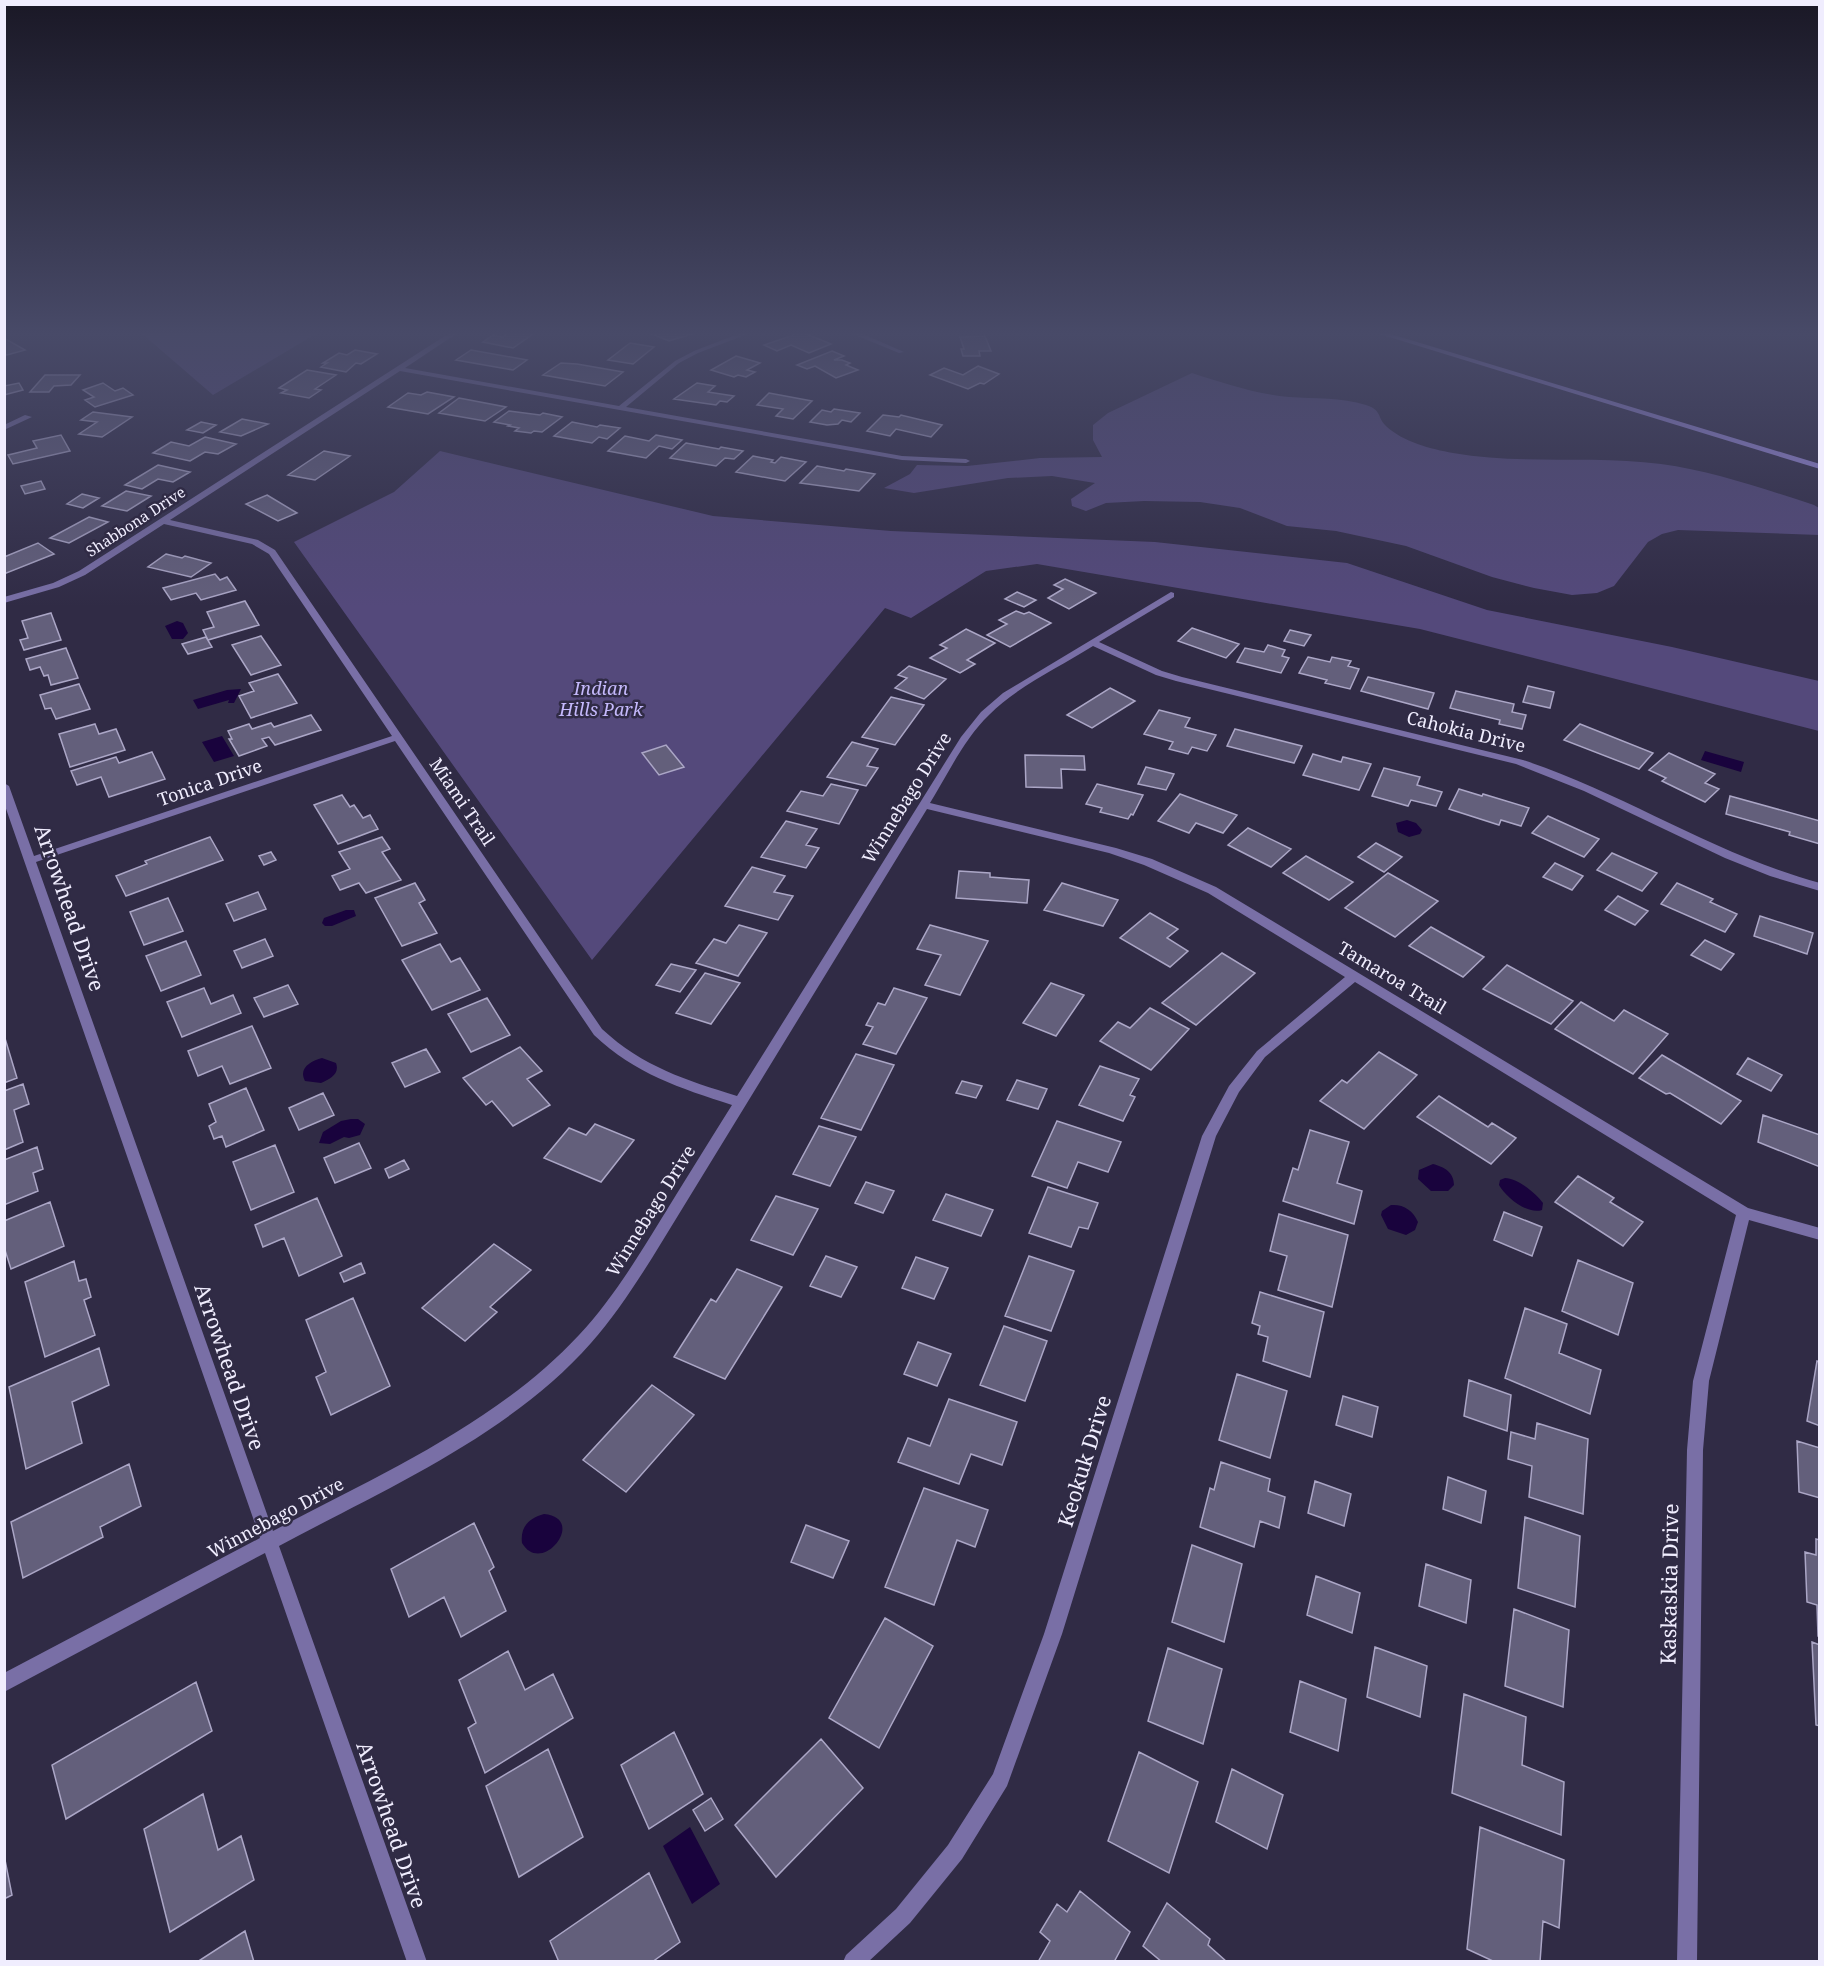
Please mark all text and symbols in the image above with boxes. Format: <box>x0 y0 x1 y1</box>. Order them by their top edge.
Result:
street label: Shabbona Drive <box>82 482 189 561</box>
park label: Indian Hills Park <box>558 676 644 721</box>
street label: Cahokia Drive <box>1404 705 1528 757</box>
street label: Winnebago Drive <box>856 727 956 868</box>
street label: Tonica Drive <box>154 753 265 811</box>
street label: Miami Trail <box>425 753 501 850</box>
street label: Arrowhead Drive <box>28 820 112 995</box>
street label: Tamaroa Trail <box>1334 935 1451 1019</box>
street label: Winnebago Drive <box>600 1140 700 1281</box>
street label: Arrowhead Drive <box>188 1279 272 1454</box>
street label: Keokuk Drive <box>1051 1391 1117 1530</box>
street label: Winnebago Drive <box>203 1471 348 1563</box>
street label: Kaskaskia Drive <box>1654 1503 1684 1665</box>
street label: Arrowhead Drive <box>350 1737 434 1912</box>

